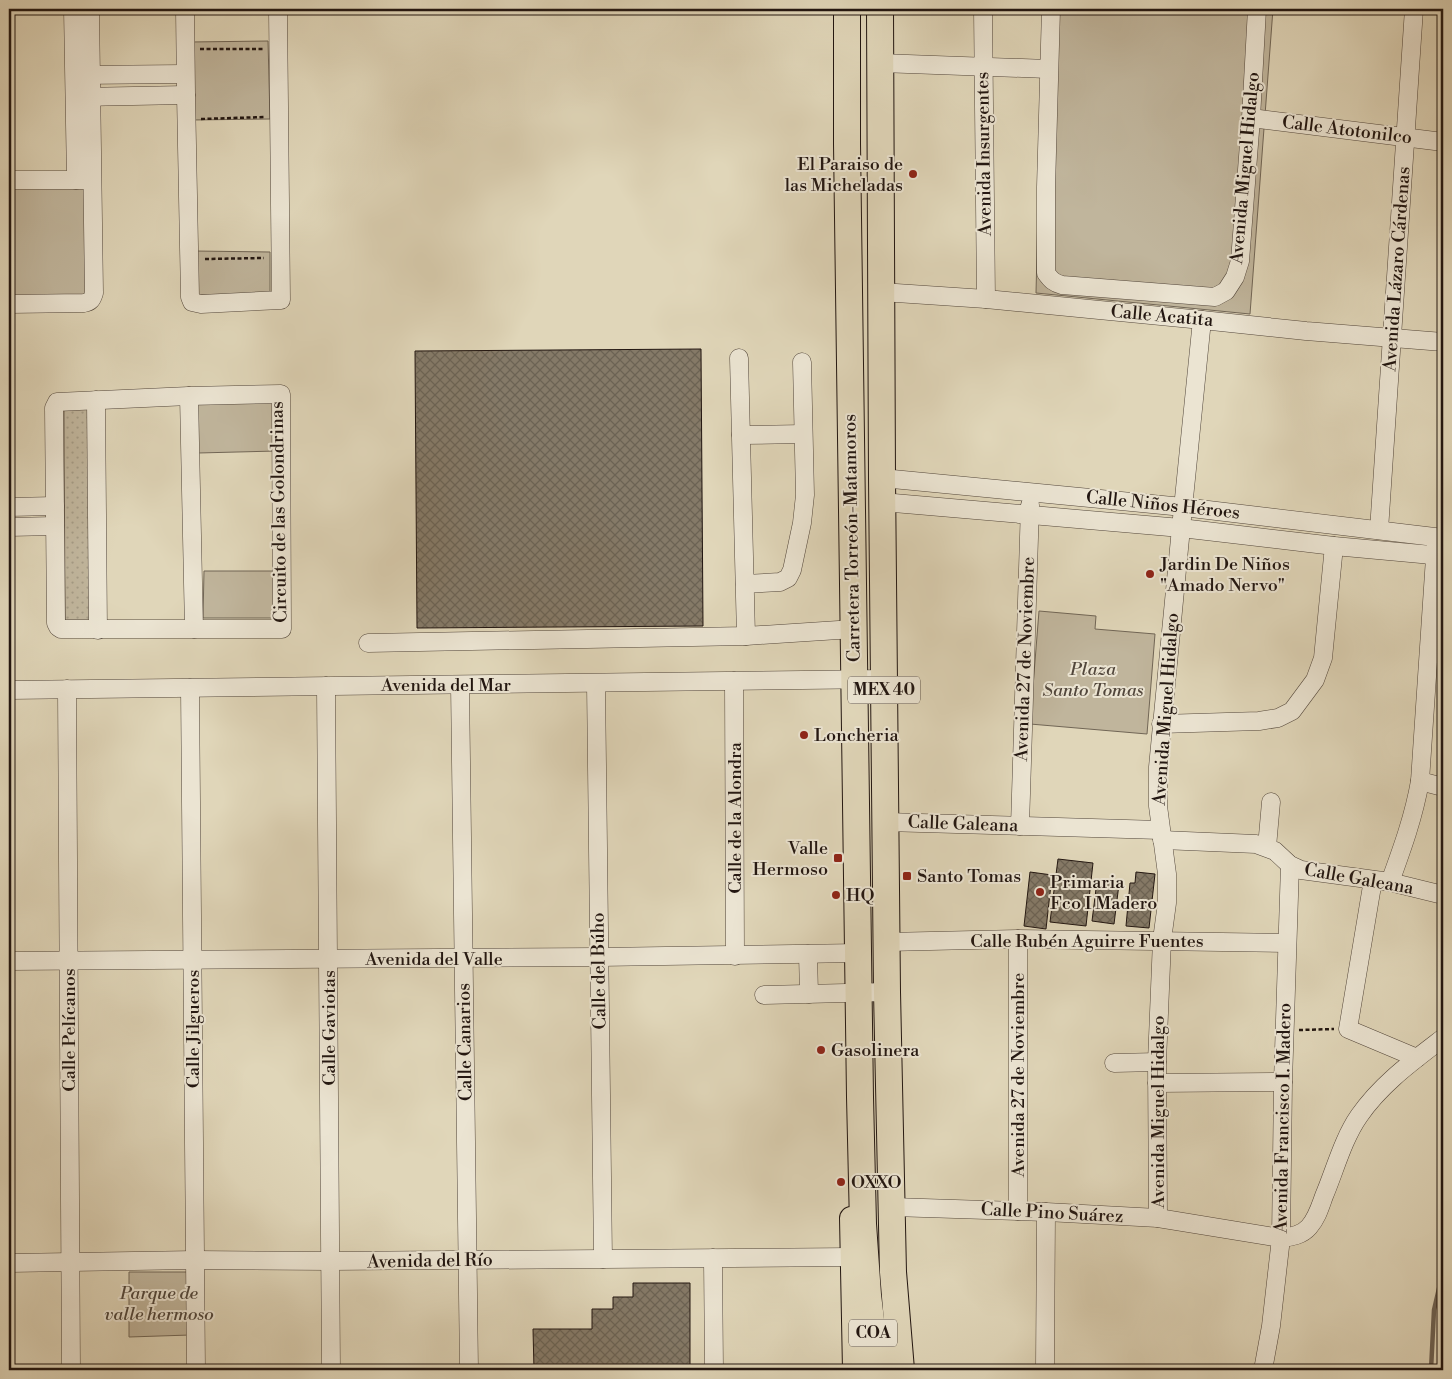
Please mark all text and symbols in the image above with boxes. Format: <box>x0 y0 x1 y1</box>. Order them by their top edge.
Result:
street label: Avenida Insurgentes <box>971 71 997 237</box>
street label: Avenida Miguel Hidalgo <box>1225 71 1265 266</box>
street label: Calle Atotonilco <box>1281 111 1413 149</box>
place label: El Paraiso de las Micheladas <box>785 153 903 197</box>
street label: Avenida Lázaro Cárdenas <box>1378 166 1416 373</box>
marker: El Paraiso de las Micheladas <box>907 168 919 180</box>
street label: Calle Acatita <box>1110 300 1215 332</box>
street label: Circuito de las Golondrinas <box>266 401 292 623</box>
street label: Carretera Torreón-Matamoros <box>838 414 866 662</box>
street label: Calle Niños Héroes <box>1085 485 1241 525</box>
place label: Jardin De Niños "Amado Nervo" <box>1159 553 1290 597</box>
street label: Avenida 27 de Noviembre <box>1010 556 1040 763</box>
marker: Jardin De Niños "Amado Nervo" <box>1144 568 1156 580</box>
street label: Avenida Miguel Hidalgo <box>1148 612 1184 807</box>
park label: Plaza Santo Tomas <box>1043 658 1144 702</box>
street label: Avenida del Mar <box>380 674 511 697</box>
road number: MEX 40 <box>848 676 920 704</box>
place label: Loncheria <box>814 724 900 747</box>
marker: Loncheria <box>798 729 810 741</box>
street label: Calle de la Alondra <box>724 741 747 894</box>
street label: Calle Galeana <box>907 811 1020 837</box>
place label: Valle Hermoso <box>752 837 828 881</box>
marker: Valle Hermoso <box>832 852 844 864</box>
street label: Calle Galeana <box>1303 858 1416 900</box>
place label: Santo Tomas <box>917 865 1021 888</box>
marker: Santo Tomas <box>901 870 913 882</box>
place label: Primaria Fco I Madero <box>1050 871 1157 915</box>
place label: HQ <box>846 884 875 907</box>
marker: Primaria Fco I Madero <box>1034 886 1046 898</box>
marker: HQ <box>830 889 842 901</box>
street label: Calle del Búho <box>586 912 612 1030</box>
street label: Calle Rubén Aguirre Fuentes <box>970 930 1204 953</box>
street label: Avenida del Valle <box>364 948 503 971</box>
street label: Calle Pelícanos <box>58 968 81 1092</box>
street label: Calle Jilgueros <box>182 970 205 1088</box>
street label: Calle Gaviotas <box>318 970 341 1086</box>
street label: Avenida 27 de Noviembre <box>1007 973 1030 1178</box>
street label: Calle Canarios <box>452 983 478 1101</box>
street label: Avenida Francisco I. Madero <box>1269 1003 1297 1234</box>
street label: Avenida Miguel Hidalgo <box>1147 1016 1170 1209</box>
place label: Gasolinera <box>831 1039 920 1062</box>
marker: Gasolinera <box>815 1044 827 1056</box>
place label: OXXO <box>851 1171 902 1194</box>
marker: OXXO <box>835 1176 847 1188</box>
street label: Calle Pino Suárez <box>980 1198 1124 1228</box>
street label: Avenida del Río <box>366 1248 493 1274</box>
park label: Parque de valle hermoso <box>104 1282 214 1326</box>
road number: COA <box>849 1320 897 1346</box>

